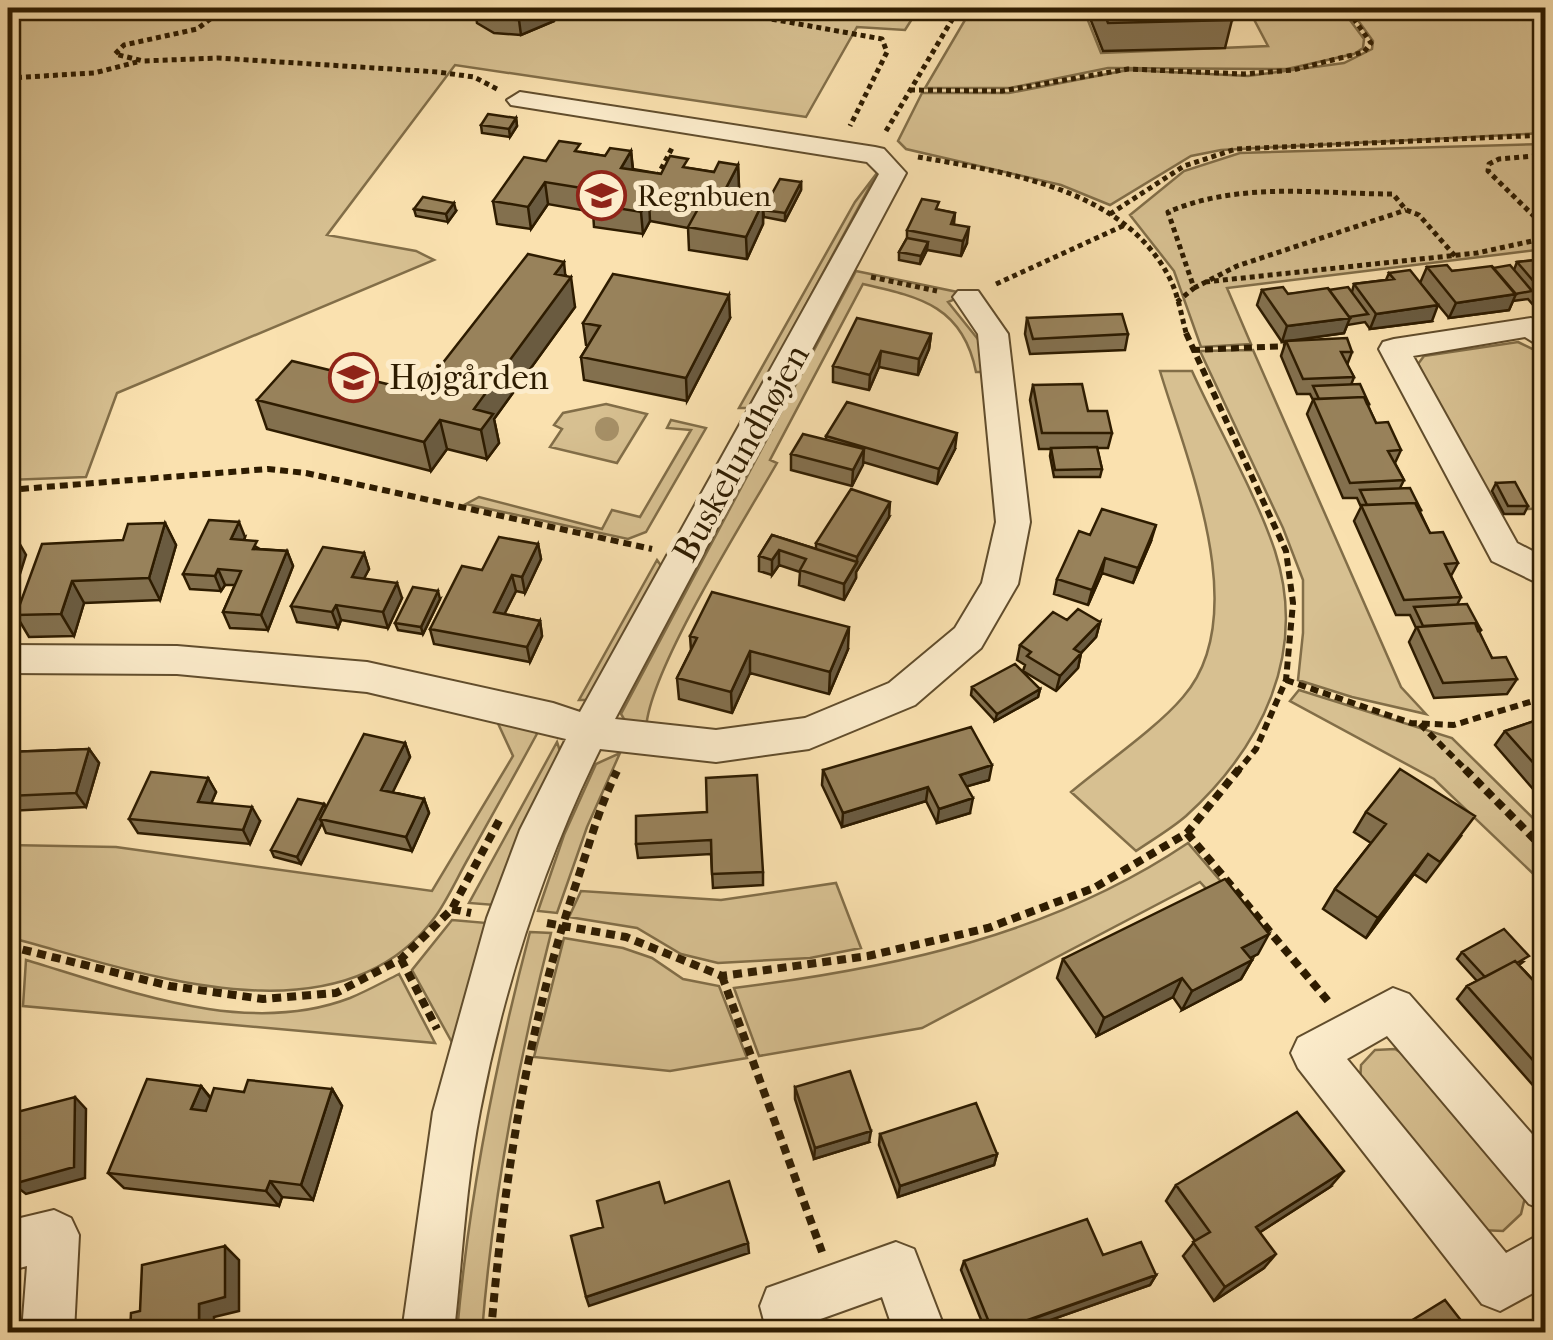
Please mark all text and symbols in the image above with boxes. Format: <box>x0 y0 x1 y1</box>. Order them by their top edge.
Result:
school or university icon: Regnbuen <box>576 170 628 222</box>
place label: Regnbuen <box>637 179 772 214</box>
street label: Buskelundhøjen <box>664 337 818 569</box>
school or university icon: Højgården <box>328 351 380 403</box>
place label: Højgården <box>389 357 549 398</box>

